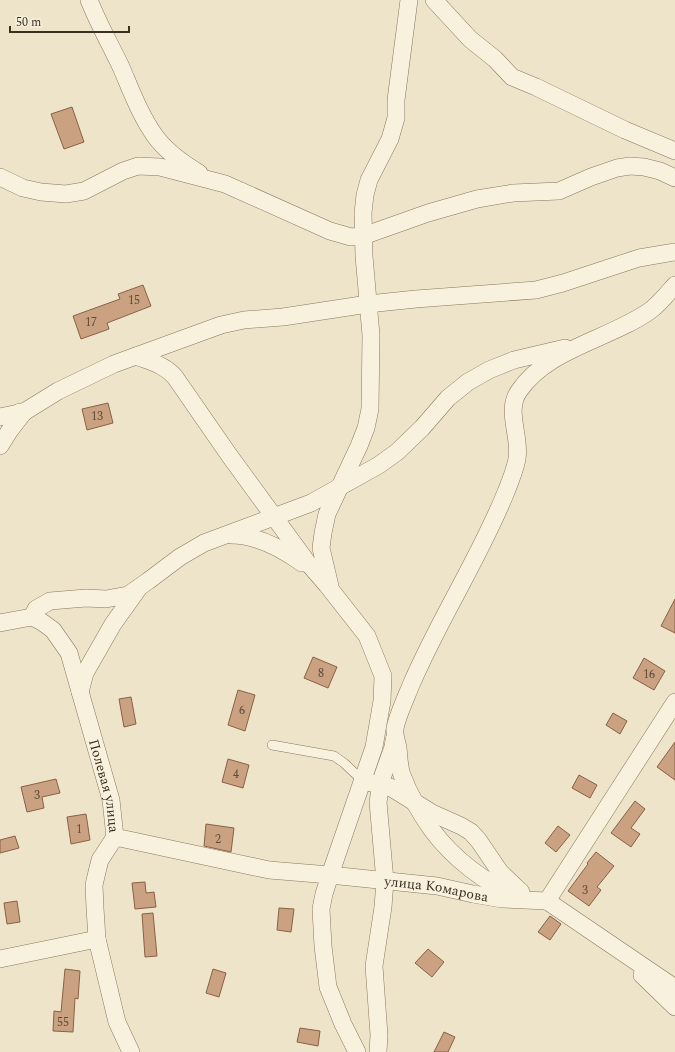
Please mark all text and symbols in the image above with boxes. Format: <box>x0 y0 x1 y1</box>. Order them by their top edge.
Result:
scale bar <box>10 8 129 34</box>
text: 50 m <box>16 13 41 32</box>
house number: 15 <box>128 291 140 310</box>
house number: 17 <box>85 313 97 332</box>
house number: 13 <box>91 407 103 426</box>
house number: 8 <box>318 664 324 683</box>
house number: 16 <box>643 665 655 684</box>
house number: 6 <box>239 701 245 720</box>
street label: Полевая улица <box>83 737 124 834</box>
house number: 4 <box>233 765 239 784</box>
house number: 3 <box>34 786 40 805</box>
house number: 1 <box>76 820 82 839</box>
house number: 2 <box>215 830 221 849</box>
street label: улица Комарова <box>382 871 490 908</box>
house number: 3 <box>582 881 588 900</box>
house number: 55 <box>57 1013 69 1032</box>

